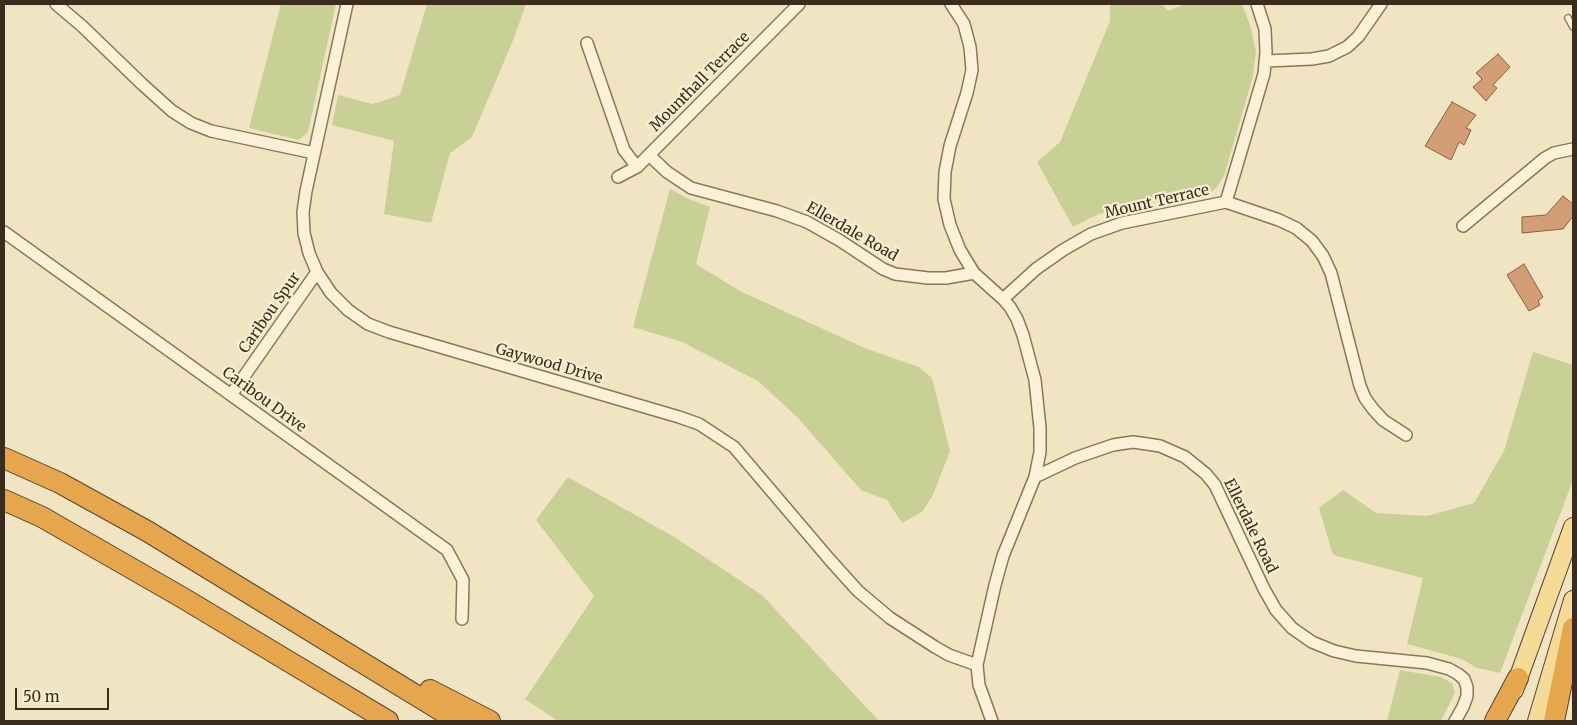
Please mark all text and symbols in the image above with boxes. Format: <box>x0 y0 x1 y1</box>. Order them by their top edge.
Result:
street label: Mounthall Terrace <box>646 28 754 136</box>
street label: Mount Terrace <box>1103 181 1211 223</box>
street label: Ellerdale Road <box>803 198 901 266</box>
street label: Caribou Spur <box>236 269 304 357</box>
street label: Gaywood Drive <box>493 340 605 388</box>
street label: Caribou Drive <box>218 363 310 437</box>
street label: Ellerdale Road <box>1219 476 1281 576</box>
scale bar <box>18 678 111 710</box>
text: 50 m <box>23 687 60 706</box>

